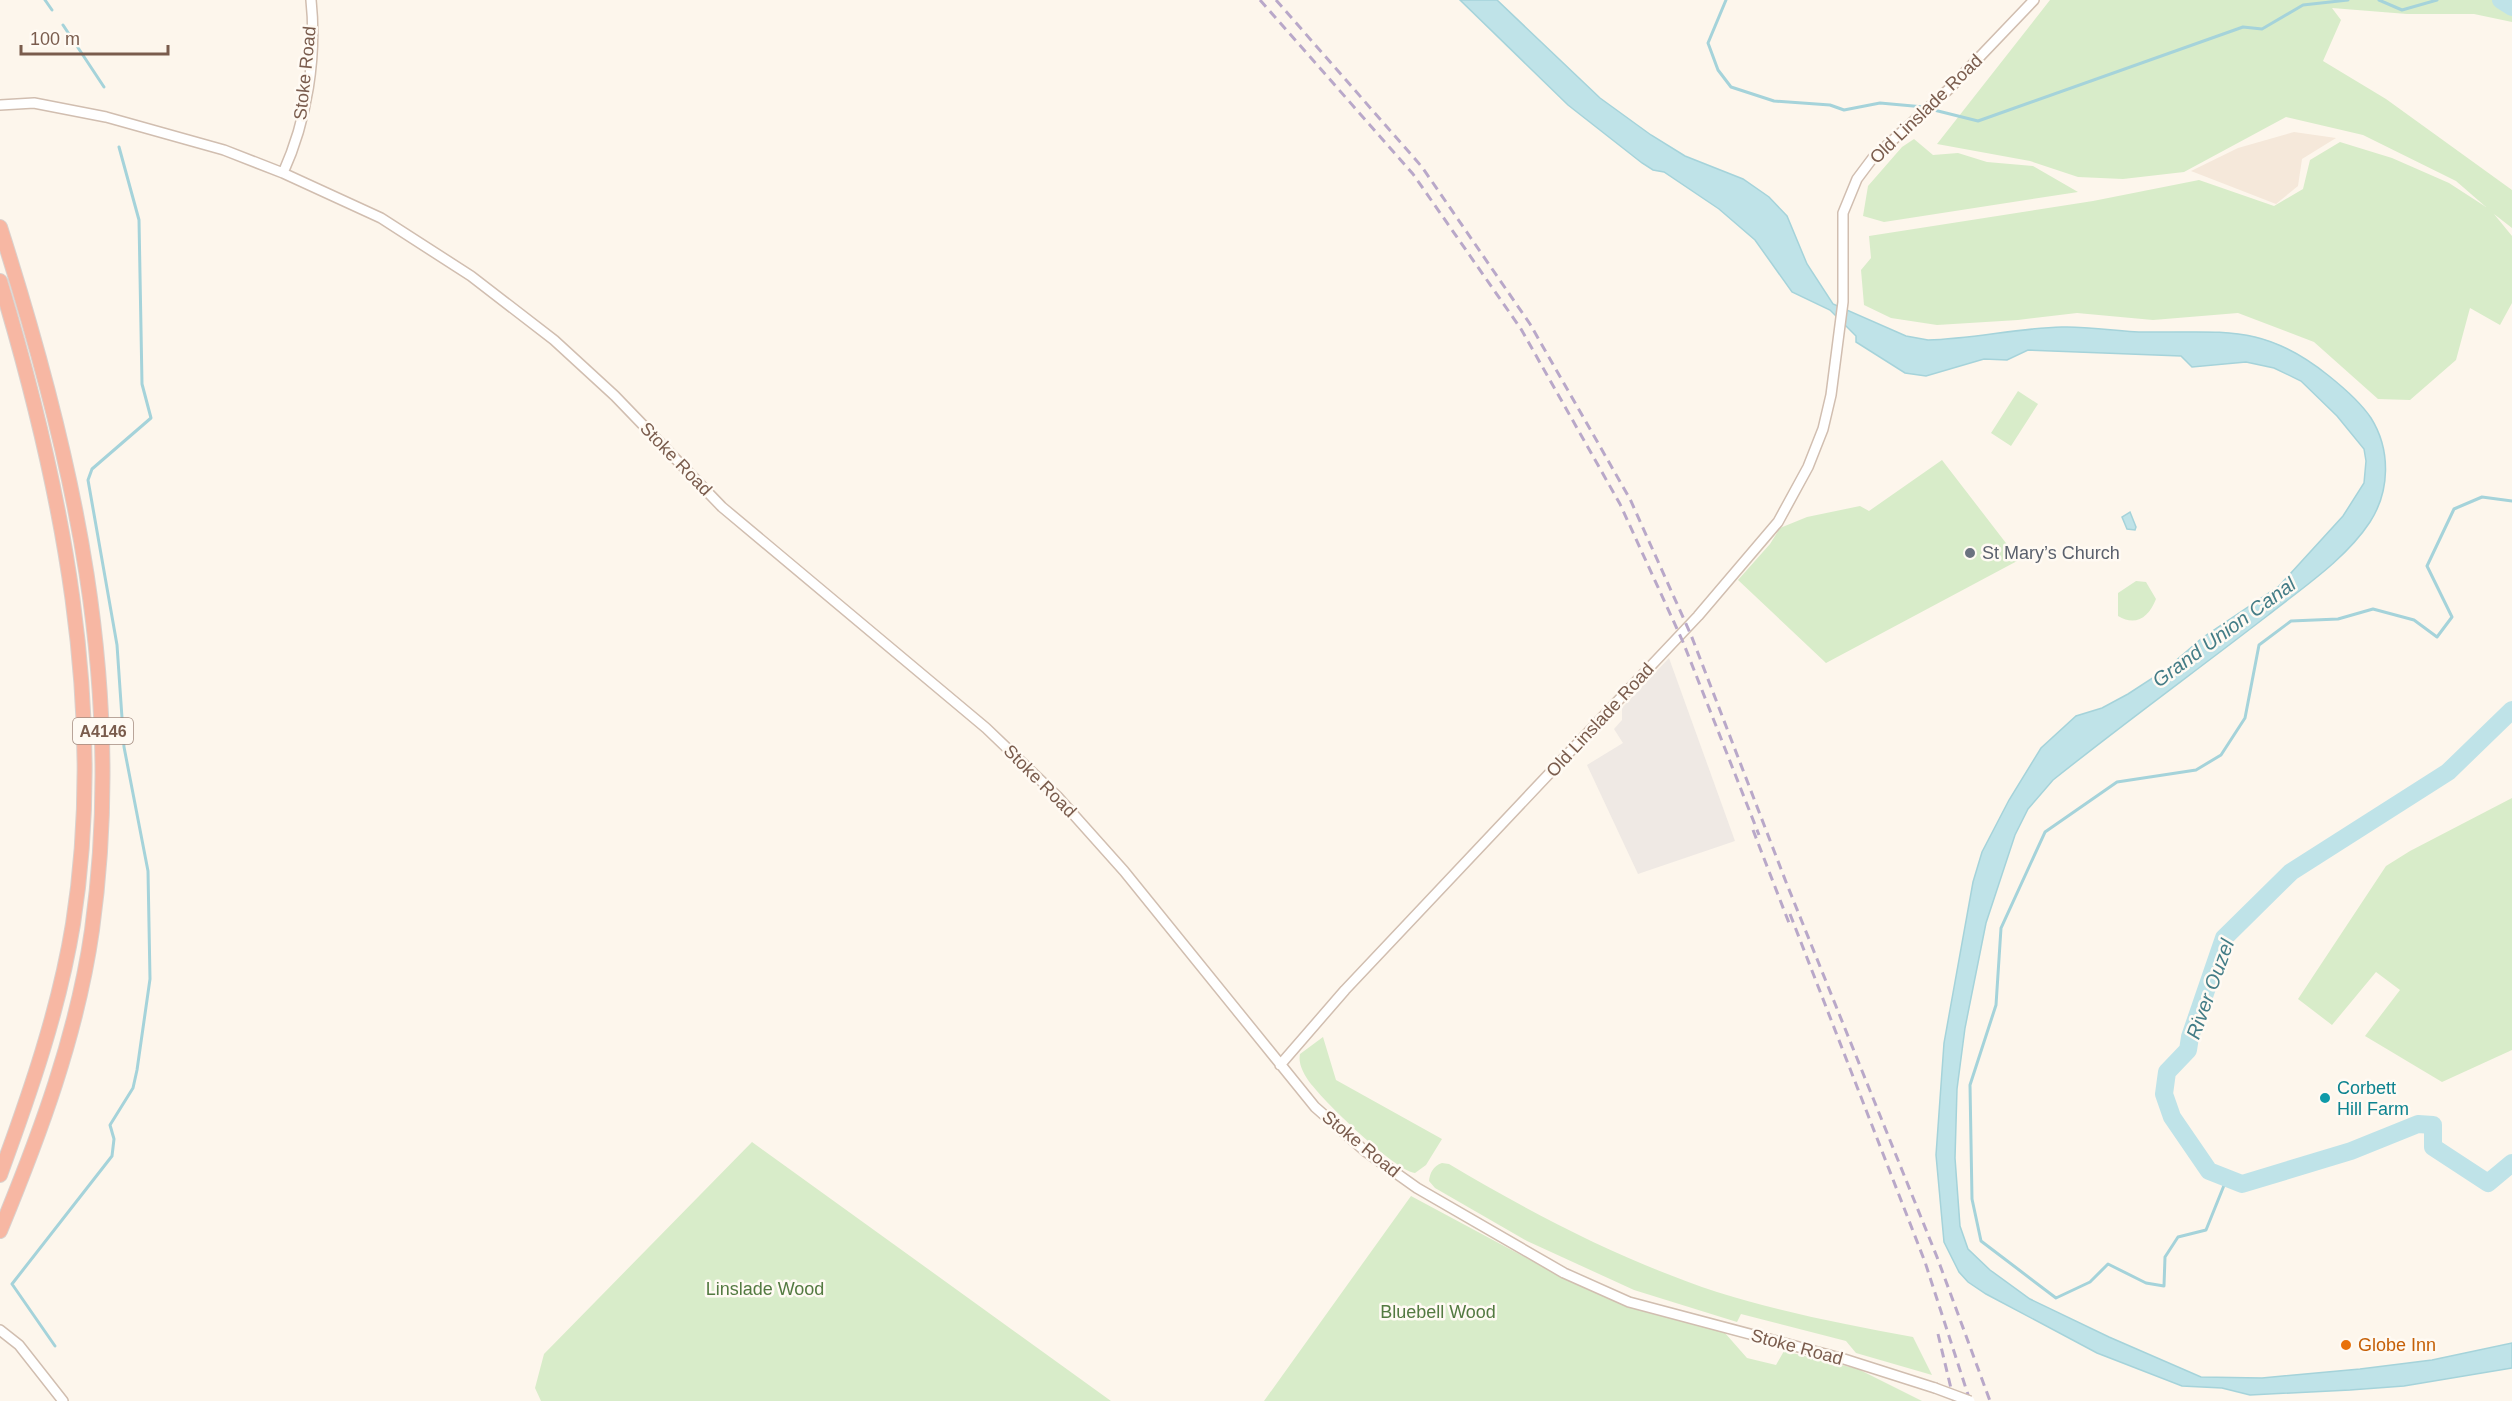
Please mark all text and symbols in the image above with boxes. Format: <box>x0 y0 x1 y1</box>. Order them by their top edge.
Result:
scale bar <box>21 18 168 56</box>
street label: Stoke Road <box>290 25 320 121</box>
text: 100 m <box>30 29 80 49</box>
street label: Old Linslade Road <box>1866 50 1986 168</box>
street label: Stoke Road <box>636 418 716 500</box>
place label: St Mary’s Church <box>1982 543 2120 563</box>
marker: St Mary’s Church <box>1963 546 1977 560</box>
water label: Grand Union Canal <box>2148 572 2300 691</box>
street label: Old Linslade Road <box>1542 659 1658 781</box>
road number: A4146 <box>73 718 133 744</box>
street label: Stoke Road <box>1000 741 1080 821</box>
water label: River Ouzel <box>2182 936 2238 1042</box>
place label: Corbett Hill Farm <box>2337 1078 2409 1119</box>
marker: Corbett Hill Farm <box>2318 1091 2332 1105</box>
street label: Stoke Road <box>1318 1107 1404 1181</box>
park label: Linslade Wood <box>706 1279 824 1299</box>
park label: Bluebell Wood <box>1380 1302 1496 1322</box>
street label: Stoke Road <box>1749 1325 1845 1369</box>
place label: Globe Inn <box>2358 1335 2436 1355</box>
marker: Globe Inn <box>2339 1338 2353 1352</box>

